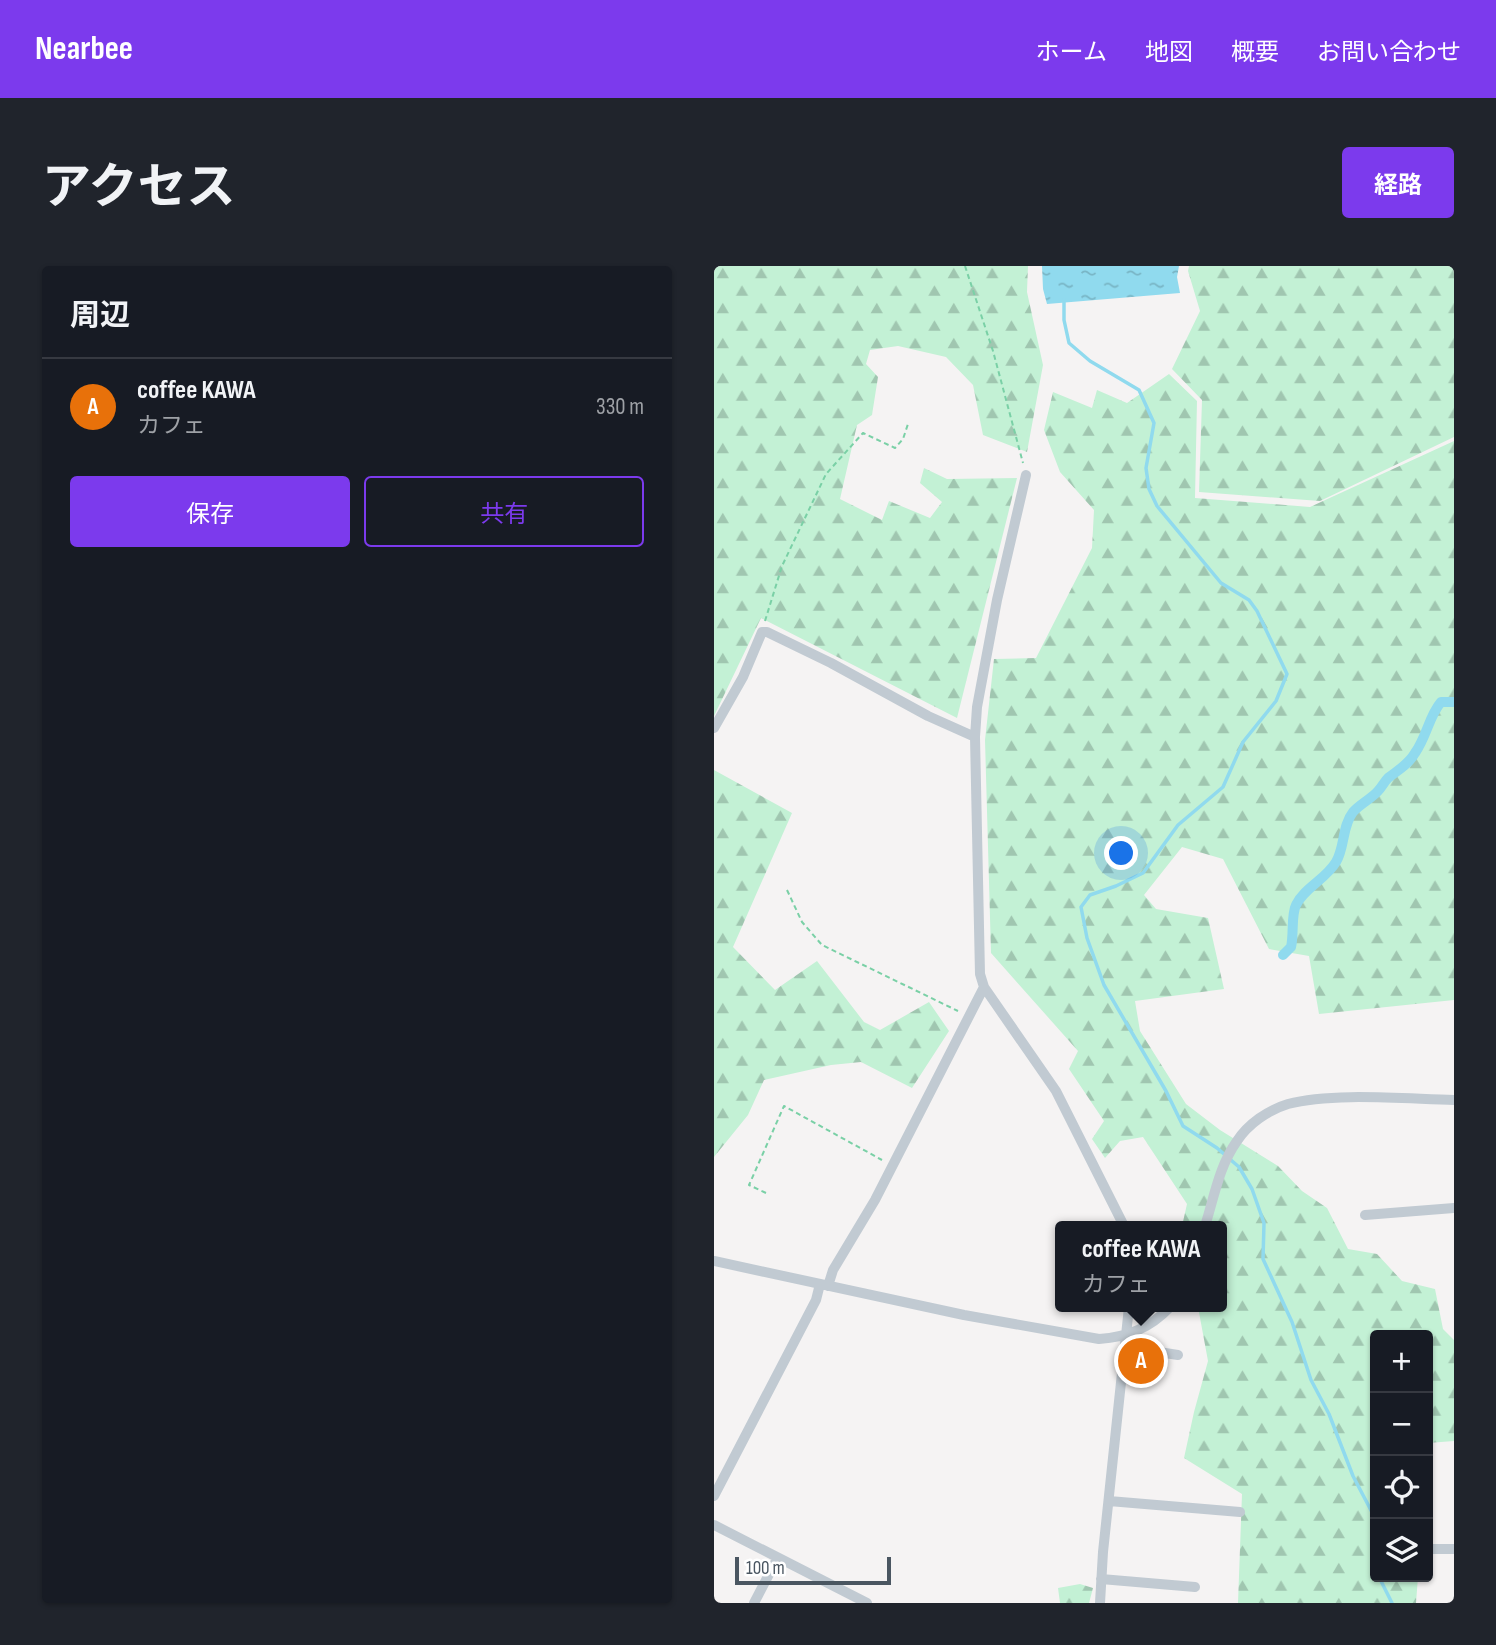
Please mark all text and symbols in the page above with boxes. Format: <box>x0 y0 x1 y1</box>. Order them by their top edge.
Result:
text: Nearbee <box>35 29 133 69</box>
text: ホーム <box>1036 38 1107 67</box>
text: 地図 <box>1145 38 1193 67</box>
text: 概要 <box>1231 38 1279 67</box>
text: お問い合わせ <box>1317 38 1461 67</box>
button: 経路 <box>1342 147 1454 218</box>
text: アクセス <box>42 159 236 218</box>
text: 周辺 <box>70 298 130 334</box>
text: coffee KAWA <box>137 375 256 406</box>
text: A <box>88 393 98 421</box>
text: 330 m <box>596 393 644 421</box>
text: カフェ <box>137 412 206 440</box>
button: 保存 <box>70 476 350 547</box>
button: 共有 <box>364 476 644 547</box>
your location <box>1104 836 1138 870</box>
popup <box>1055 1221 1227 1312</box>
text: coffee KAWA <box>1082 1234 1200 1265</box>
text: カフェ <box>1082 1271 1151 1299</box>
map controls <box>1370 1330 1433 1582</box>
button: + <box>1370 1330 1433 1393</box>
pin: A <box>1118 1335 1164 1387</box>
button: − <box>1370 1393 1433 1456</box>
button: locate <box>1370 1456 1433 1519</box>
button: layers <box>1370 1519 1433 1582</box>
scale bar <box>735 1554 891 1586</box>
text: 100 m <box>746 1557 785 1580</box>

